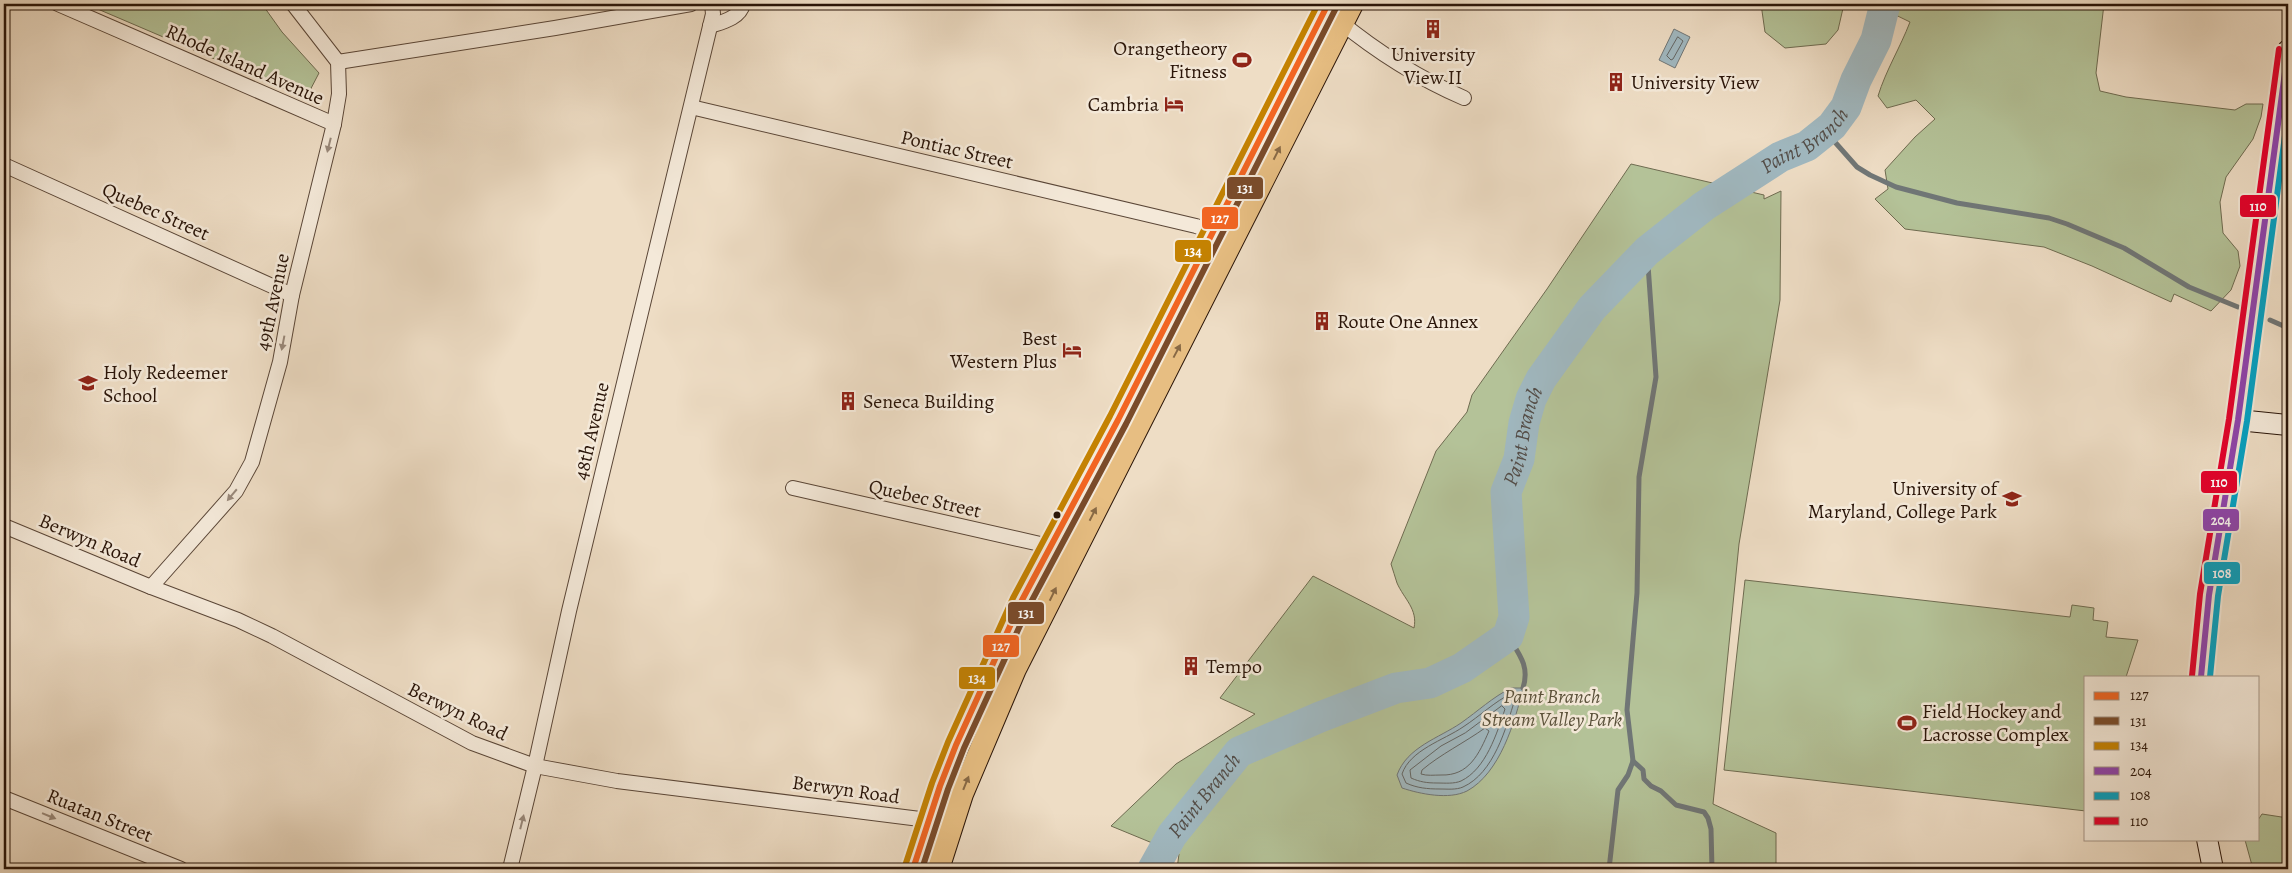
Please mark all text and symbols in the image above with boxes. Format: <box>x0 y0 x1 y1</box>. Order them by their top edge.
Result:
street label: Rhode Island Avenue <box>161 17 328 111</box>
building icon: University View II <box>1422 18 1444 40</box>
place label: Orangetheory Fitness <box>1113 35 1228 85</box>
place label: University View II <box>1391 41 1476 91</box>
sports icon: Orangetheory Fitness <box>1231 49 1253 71</box>
place label: University View <box>1631 69 1760 96</box>
building icon: University View <box>1605 71 1627 93</box>
place label: Cambria <box>1088 91 1160 118</box>
hotel icon: Cambria <box>1163 93 1185 115</box>
water label: Paint Branch <box>1755 102 1855 180</box>
street label: Pontiac Street <box>898 123 1016 176</box>
one-way arrow <box>325 138 333 153</box>
one-way arrow <box>1273 146 1281 160</box>
street label: Quebec Street <box>98 176 214 247</box>
line badge: 131 <box>1226 176 1264 200</box>
text: 131 <box>1237 179 1253 198</box>
line badge: 110 <box>2239 194 2277 218</box>
text: 110 <box>2249 197 2267 216</box>
line badge: 127 <box>1201 206 1239 230</box>
text: 127 <box>1211 209 1229 228</box>
line badge: 134 <box>1174 239 1212 263</box>
text: 134 <box>1184 242 1202 261</box>
street label: 49th Avenue <box>249 251 296 353</box>
place label: Route One Annex <box>1337 308 1478 335</box>
building icon: Route One Annex <box>1311 310 1333 332</box>
place label: Best Western Plus <box>949 325 1057 375</box>
one-way arrow <box>279 335 287 351</box>
hotel icon: Best Western Plus <box>1061 339 1083 361</box>
one-way arrow <box>1173 344 1181 358</box>
place label: Holy Redeemer School <box>103 359 228 409</box>
school or university icon: Holy Redeemer School <box>77 372 99 394</box>
street label: 48th Avenue <box>567 380 616 483</box>
water label: Paint Branch <box>1496 381 1549 490</box>
place label: Seneca Building <box>863 388 994 415</box>
building icon: Seneca Building <box>837 390 859 412</box>
line badge: 110 <box>2200 470 2238 494</box>
street label: Quebec Street <box>866 472 984 525</box>
text: 110 <box>2210 473 2228 492</box>
place label: University of Maryland, College Park <box>1808 475 2000 525</box>
school or university icon: University of Maryland, College Park <box>2001 488 2023 510</box>
one-way arrow <box>226 489 238 501</box>
street label: Berwyn Road <box>35 507 145 574</box>
one-way arrow <box>1089 507 1097 521</box>
line badge: 204 <box>2202 508 2240 532</box>
unlabelled marker <box>1052 510 1062 520</box>
text: 204 <box>2211 511 2232 530</box>
line badge: 108 <box>2203 561 2241 585</box>
text: 108 <box>2213 564 2232 583</box>
one-way arrow <box>1049 587 1057 602</box>
line badge: 131 <box>1007 601 1045 625</box>
text: 131 <box>1018 604 1034 623</box>
line badge: 127 <box>982 634 1020 658</box>
text: 127 <box>992 637 1010 656</box>
place label: Tempo <box>1206 653 1262 680</box>
building icon: Tempo <box>1180 655 1202 677</box>
line badge: 134 <box>958 666 996 690</box>
text: 134 <box>968 669 986 688</box>
street label: Berwyn Road <box>403 676 513 747</box>
legend <box>2084 676 2260 840</box>
park label: Paint Branch Stream Valley Park <box>1482 683 1622 733</box>
text: 127 <box>2130 685 2149 705</box>
place label: Field Hockey and Lacrosse Complex <box>1922 698 2069 748</box>
text: 131 <box>2130 711 2147 731</box>
sports icon: Field Hockey and Lacrosse Complex <box>1896 712 1918 734</box>
text: 134 <box>2130 735 2148 755</box>
water label: Paint Branch <box>1161 747 1247 844</box>
text: 204 <box>2130 761 2152 781</box>
street label: Berwyn Road <box>790 769 902 810</box>
one-way arrow <box>963 775 971 790</box>
street label: Ruatan Street <box>43 782 157 849</box>
text: 108 <box>2130 785 2150 805</box>
text: 110 <box>2130 811 2148 831</box>
one-way arrow <box>42 813 56 821</box>
one-way arrow <box>518 814 526 829</box>

